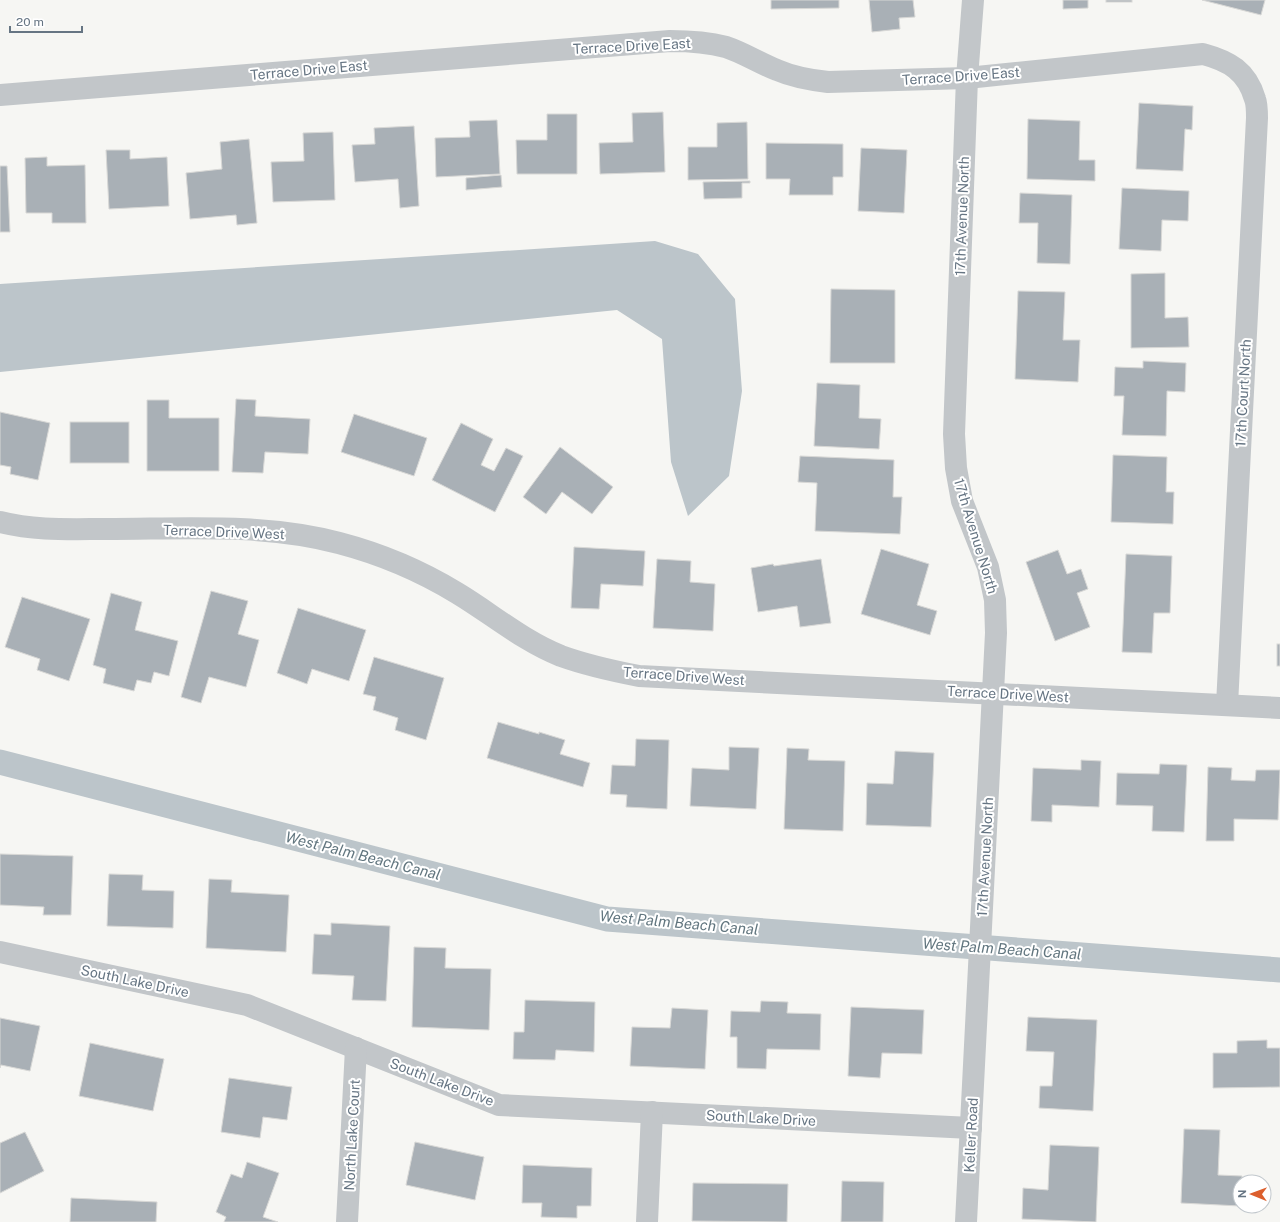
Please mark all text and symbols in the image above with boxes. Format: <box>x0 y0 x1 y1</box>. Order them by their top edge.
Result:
scale bar <box>10 8 82 34</box>
text: 20 m <box>16 15 44 29</box>
street label: Terrace Drive East <box>573 35 691 57</box>
street label: Terrace Drive East <box>250 57 368 83</box>
street label: Terrace Drive East <box>902 64 1020 88</box>
street label: 17th Avenue North <box>952 156 972 276</box>
street label: 17th Court North <box>1232 339 1254 447</box>
street label: 17th Avenue North <box>951 476 1001 596</box>
street label: Terrace Drive West <box>163 522 285 542</box>
street label: Terrace Drive West <box>623 664 745 688</box>
street label: Terrace Drive West <box>947 683 1069 705</box>
street label: 17th Avenue North <box>974 797 996 917</box>
water label: West Palm Beach Canal <box>284 828 442 883</box>
water label: West Palm Beach Canal <box>599 907 759 938</box>
water label: West Palm Beach Canal <box>922 934 1082 963</box>
street label: South Lake Drive <box>79 962 191 1000</box>
street label: South Lake Drive <box>388 1055 496 1109</box>
street label: North Lake Court <box>341 1079 363 1191</box>
street label: Keller Road <box>961 1097 981 1173</box>
street label: South Lake Drive <box>706 1107 817 1129</box>
north arrow <box>1232 1174 1272 1214</box>
text: N <box>1236 1189 1248 1198</box>

